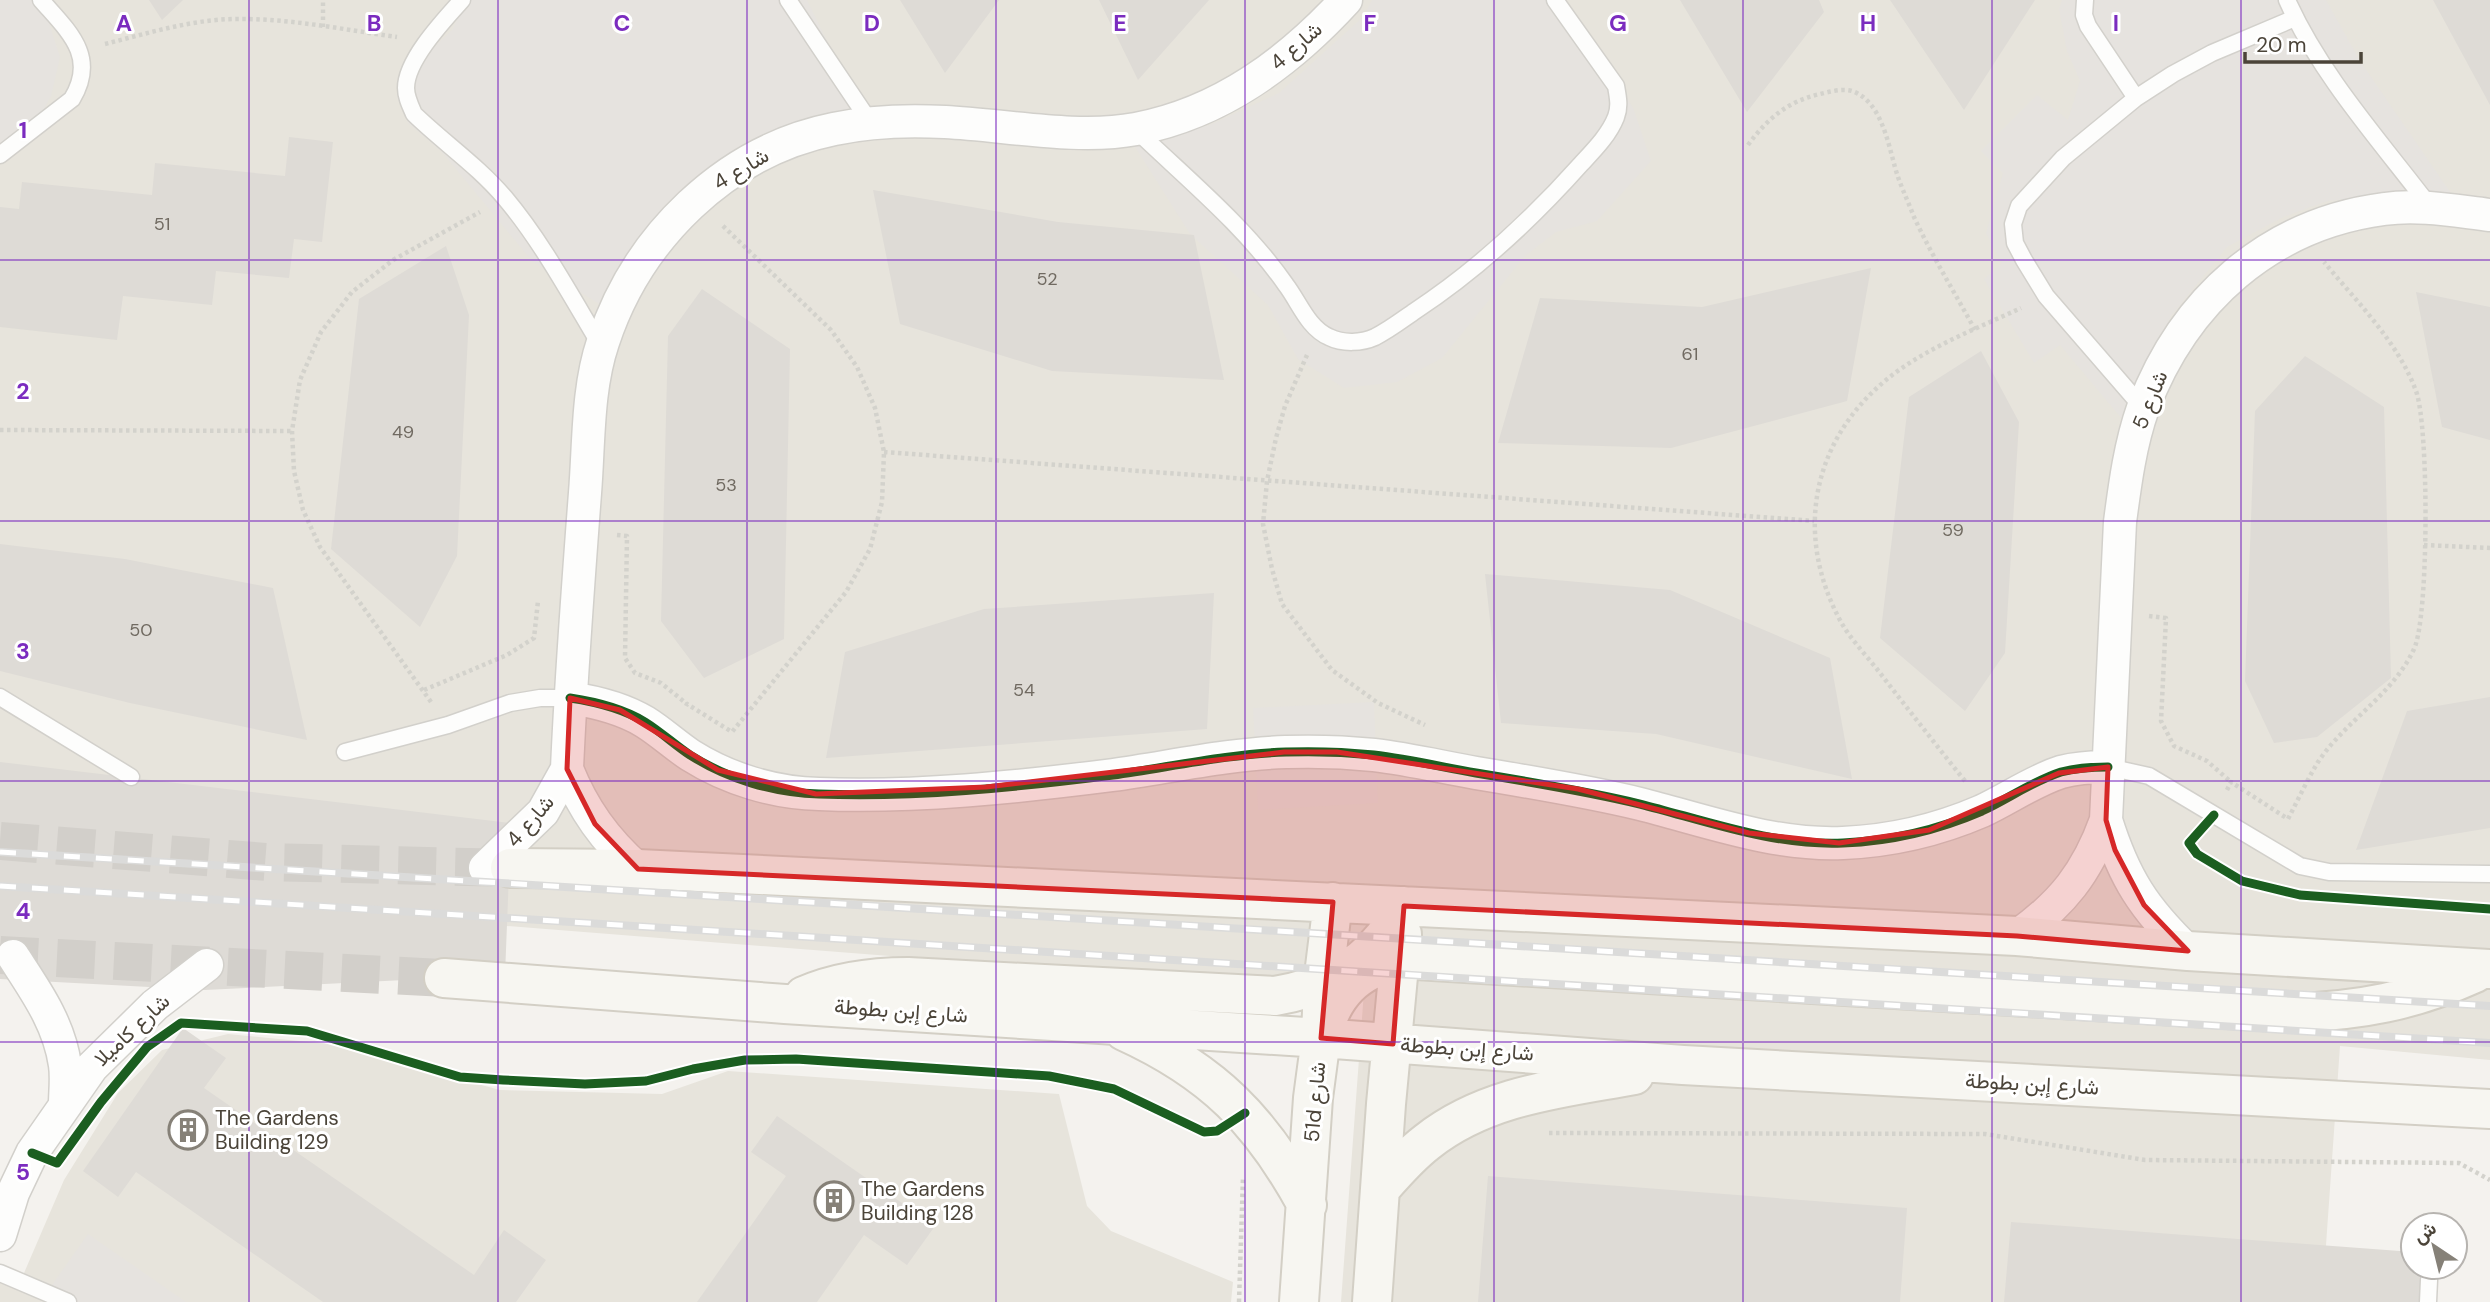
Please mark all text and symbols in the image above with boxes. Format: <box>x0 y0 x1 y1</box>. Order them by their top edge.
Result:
text: A <box>116 8 132 38</box>
text: B <box>367 8 381 38</box>
text: C <box>614 8 630 38</box>
text: D <box>864 8 880 38</box>
text: E <box>1113 8 1127 38</box>
text: F <box>1364 8 1377 38</box>
text: G <box>1609 8 1627 38</box>
text: H <box>1860 8 1876 38</box>
text: I <box>2113 8 2119 38</box>
street label: شارع 4 <box>1264 16 1328 76</box>
scale bar <box>2245 21 2360 65</box>
text: 20 m <box>2256 31 2307 59</box>
text: 1 <box>19 115 27 145</box>
street label: شارع 4 <box>708 141 774 197</box>
house number: 51 <box>154 212 170 236</box>
house number: 52 <box>1036 267 1058 291</box>
house number: 61 <box>1682 342 1698 366</box>
street label: شارع 5 <box>2126 367 2174 433</box>
text: 2 <box>16 376 30 406</box>
house number: 49 <box>392 420 414 444</box>
house number: 53 <box>715 473 737 497</box>
house number: 59 <box>1942 518 1964 542</box>
house number: 50 <box>129 618 153 642</box>
text: 3 <box>16 636 30 666</box>
house number: 54 <box>1013 678 1035 702</box>
street label: شارع 4 <box>500 789 560 853</box>
text: 4 <box>16 896 31 926</box>
street label: شارع كاميلا <box>88 988 176 1072</box>
street label: شارع إبن بطوطة <box>833 992 969 1030</box>
street label: شارع إبن بطوطة <box>1399 1030 1535 1068</box>
street label: 51d شارع <box>1298 1061 1332 1143</box>
street label: شارع إبن بطوطة <box>1964 1067 2100 1101</box>
place label: The Gardens Building 129 <box>215 1104 339 1156</box>
building icon: The Gardens Building 129 <box>167 1109 209 1151</box>
text: 5 <box>16 1157 30 1187</box>
place label: The Gardens Building 128 <box>861 1175 985 1227</box>
building icon: The Gardens Building 128 <box>813 1180 855 1222</box>
north arrow <box>2399 1211 2469 1281</box>
text: ش <box>2408 1216 2441 1249</box>

